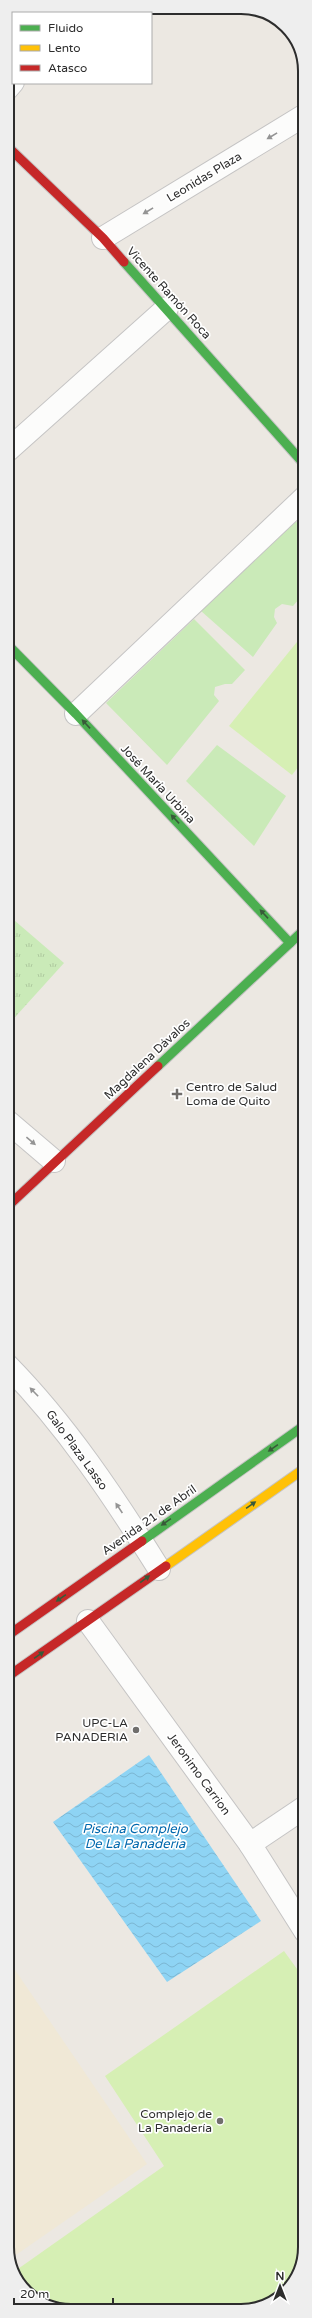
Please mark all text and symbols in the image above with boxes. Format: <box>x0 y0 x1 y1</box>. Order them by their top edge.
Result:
legend <box>12 12 152 84</box>
text: Fluido <box>48 21 83 35</box>
text: Lento <box>48 41 81 55</box>
text: Atasco <box>48 61 87 75</box>
one-way arrow <box>266 132 278 139</box>
street label: Leonidas Plaza <box>164 149 244 205</box>
one-way arrow <box>143 207 154 214</box>
street label: Vicente Ramón Roca <box>124 244 214 342</box>
one-way arrow <box>81 719 91 729</box>
street label: José María Urbina <box>118 742 198 826</box>
one-way arrow <box>170 814 180 824</box>
one-way arrow <box>259 909 269 919</box>
street label: Magdalena Dávalos <box>101 1016 193 1102</box>
place label: Centro de Salud Loma de Quito <box>186 1080 277 1108</box>
marker: Centro de Salud Loma de Quito <box>171 1088 183 1100</box>
one-way arrow <box>25 1137 36 1146</box>
one-way arrow <box>29 1387 39 1397</box>
street label: Galo Plaza Lasso <box>43 1407 111 1493</box>
one-way arrow <box>268 1444 278 1452</box>
street label: Avenida 21 de Abril <box>99 1482 199 1558</box>
one-way arrow <box>246 1501 257 1509</box>
one-way arrow <box>115 1502 123 1513</box>
one-way arrow <box>161 1518 172 1526</box>
one-way arrow <box>139 1575 150 1583</box>
one-way arrow <box>56 1594 66 1602</box>
one-way arrow <box>34 1651 44 1659</box>
place label: UPC-LA PANADERIA <box>55 1716 128 1744</box>
marker: UPC-LA PANADERIA <box>131 1725 141 1735</box>
street label: Jeronimo Carrion <box>165 1730 233 1818</box>
water label: Piscina Complejo De La Panaderia <box>82 1821 189 1852</box>
place label: Complejo de La Panadería <box>138 2107 212 2135</box>
marker: Complejo de La Panadería <box>215 2116 225 2126</box>
north arrow <box>260 2266 300 2306</box>
text: N <box>276 2270 284 2283</box>
scale bar <box>14 2280 113 2306</box>
text: 20 m <box>20 2287 49 2301</box>

